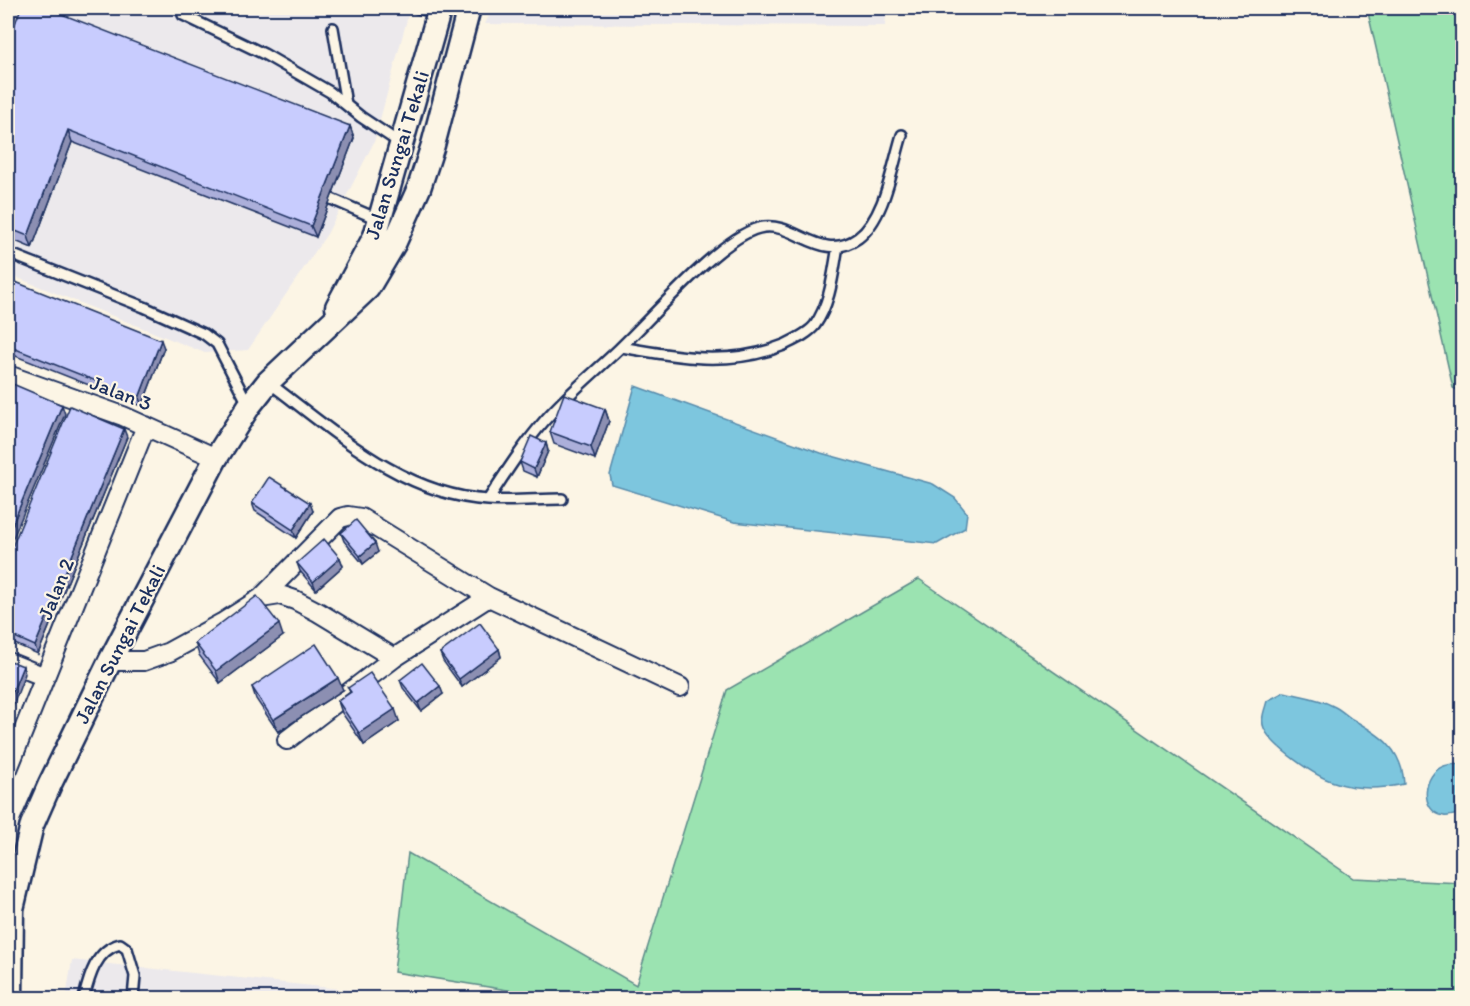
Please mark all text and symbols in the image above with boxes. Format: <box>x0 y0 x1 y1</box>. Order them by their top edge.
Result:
street label: Jalan Sungai Tekali <box>359 68 434 242</box>
street label: Jalan 3 <box>87 369 156 416</box>
street label: Jalan 2 <box>32 554 79 623</box>
street label: Jalan Sungai Tekali <box>69 560 170 727</box>

